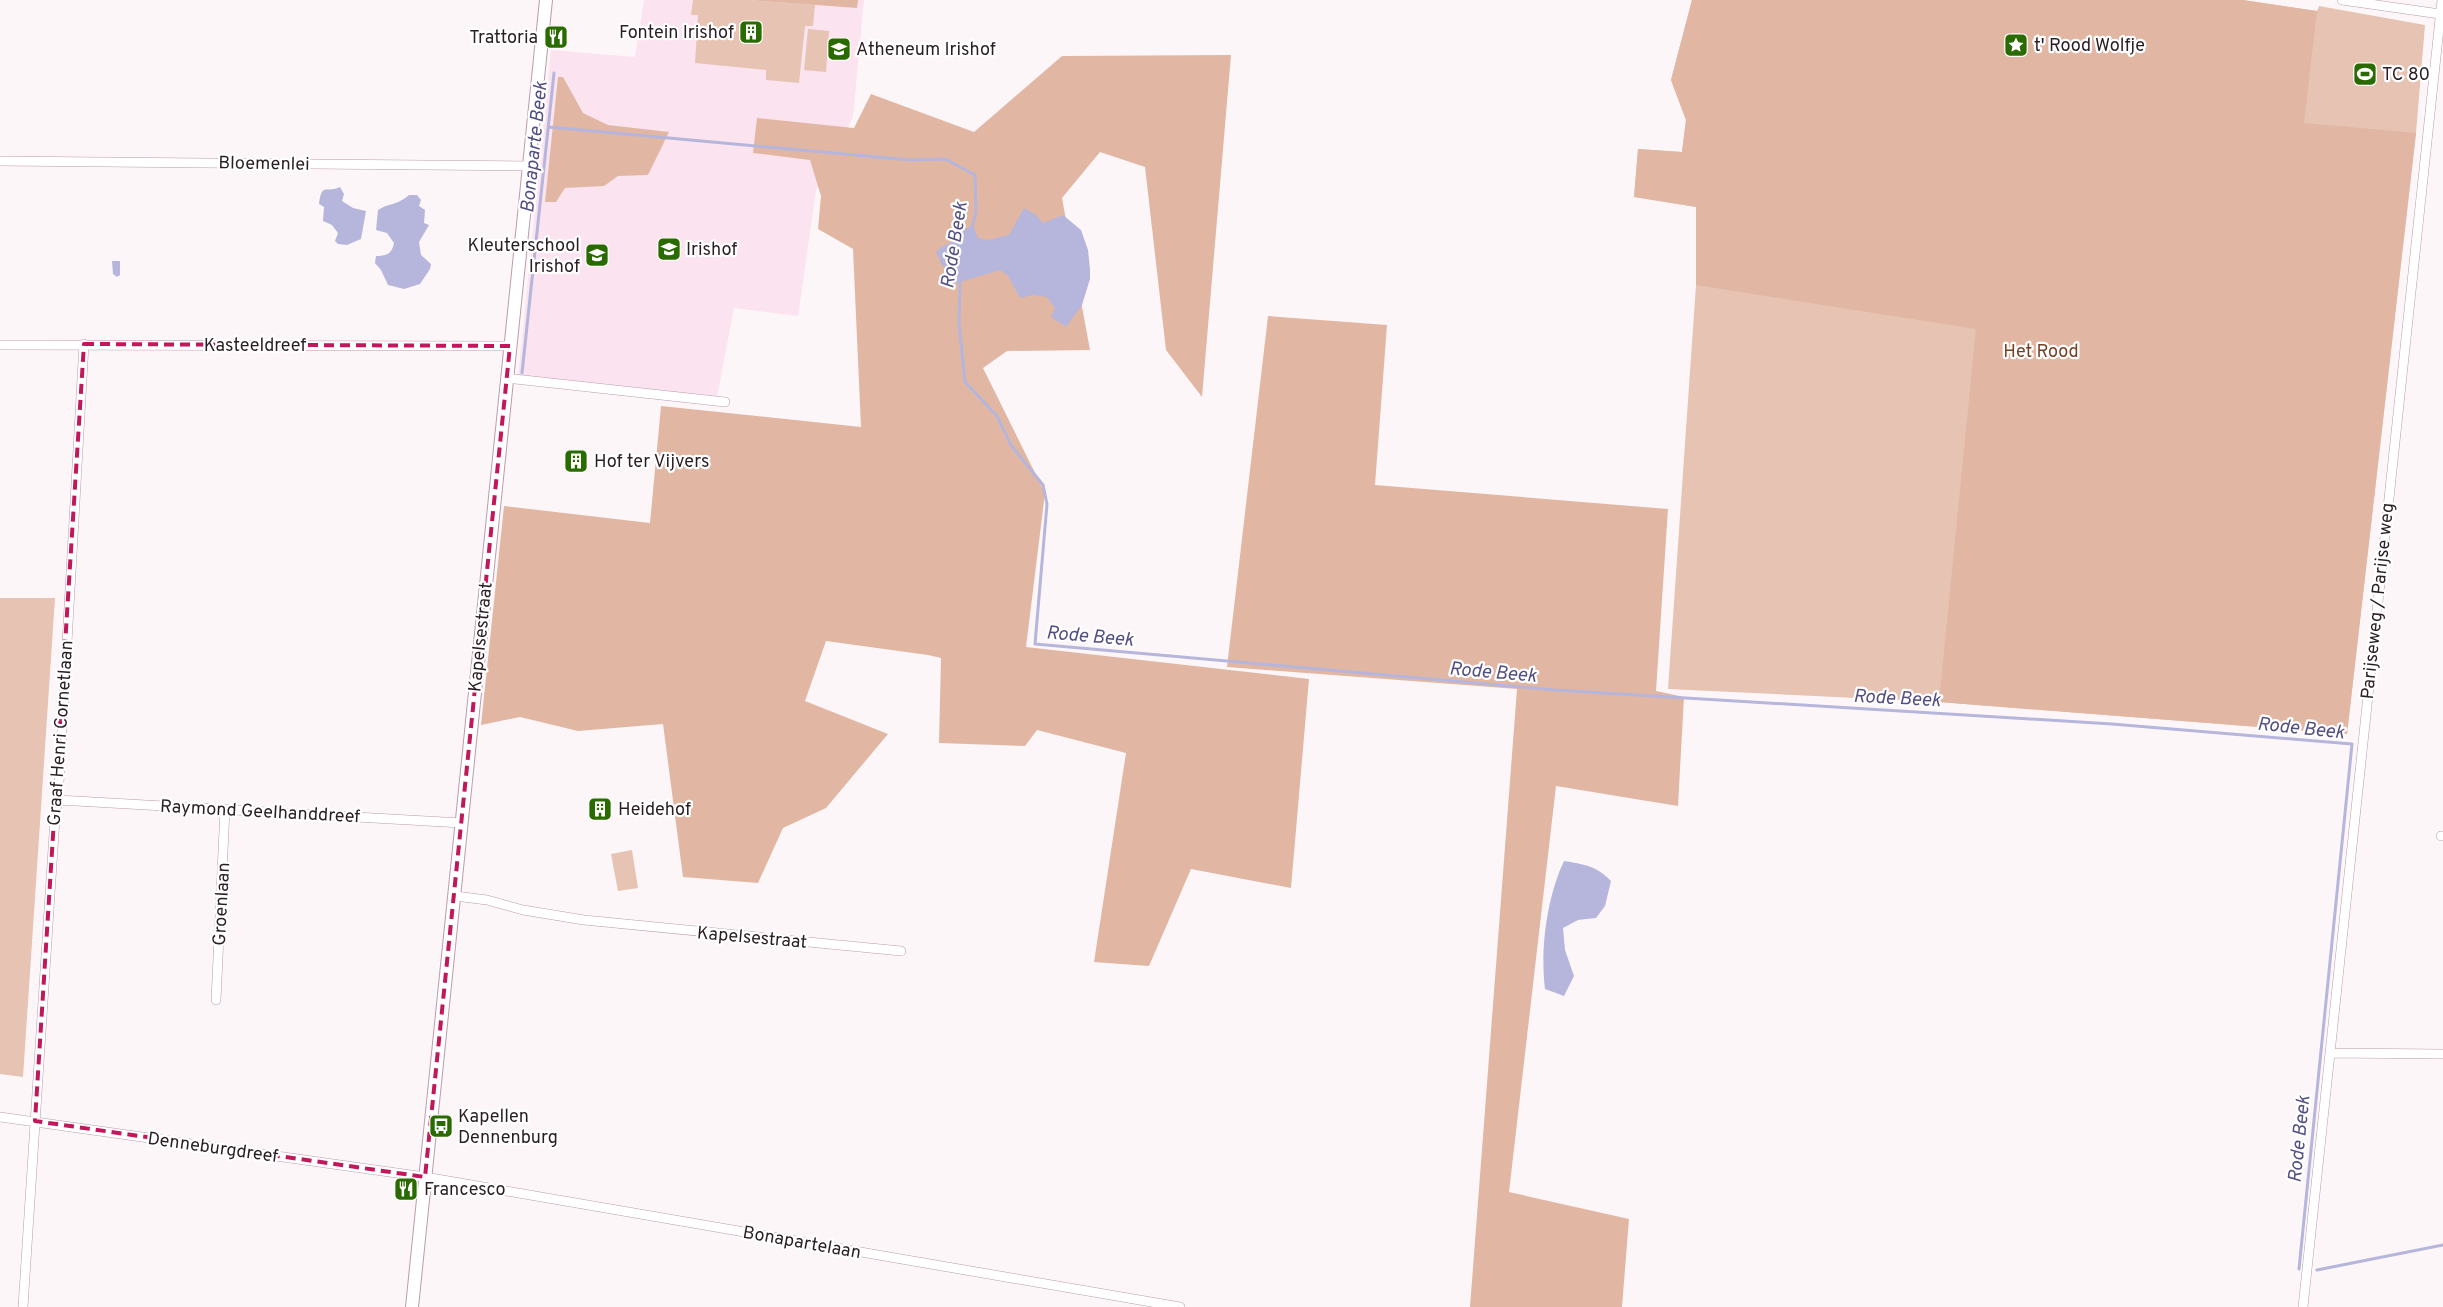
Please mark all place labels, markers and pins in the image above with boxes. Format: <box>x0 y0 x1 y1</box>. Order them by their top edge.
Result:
building icon: Fontein Irishof <box>738 19 764 45</box>
place label: Fontein Irishof <box>619 22 734 45</box>
restaurant icon: Trattoria <box>543 24 569 50</box>
place label: Trattoria <box>469 27 538 50</box>
place icon: t' Rood Wolfje <box>2003 32 2029 58</box>
place label: t' Rood Wolfje <box>2034 35 2145 58</box>
school or university icon: Atheneum Irishof <box>826 36 852 62</box>
place label: Atheneum Irishof <box>856 39 996 62</box>
sports icon: TC 80 <box>2352 61 2378 87</box>
place label: TC 80 <box>2382 64 2430 87</box>
place label: Kleuterschool Irishof <box>468 235 580 279</box>
school or university icon: Irishof <box>656 236 682 262</box>
place label: Irishof <box>686 239 737 262</box>
school or university icon: Kleuterschool Irishof <box>584 242 610 268</box>
building icon: Hof ter Vijvers <box>563 448 589 474</box>
place label: Hof ter Vijvers <box>594 451 709 474</box>
building icon: Heidehof <box>587 796 613 822</box>
place label: Heidehof <box>618 799 691 822</box>
place label: Kapellen Dennenburg <box>458 1106 558 1150</box>
bus stop icon: Kapellen Dennenburg <box>428 1113 454 1139</box>
restaurant icon: Francesco <box>393 1176 419 1202</box>
place label: Francesco <box>424 1179 506 1202</box>

